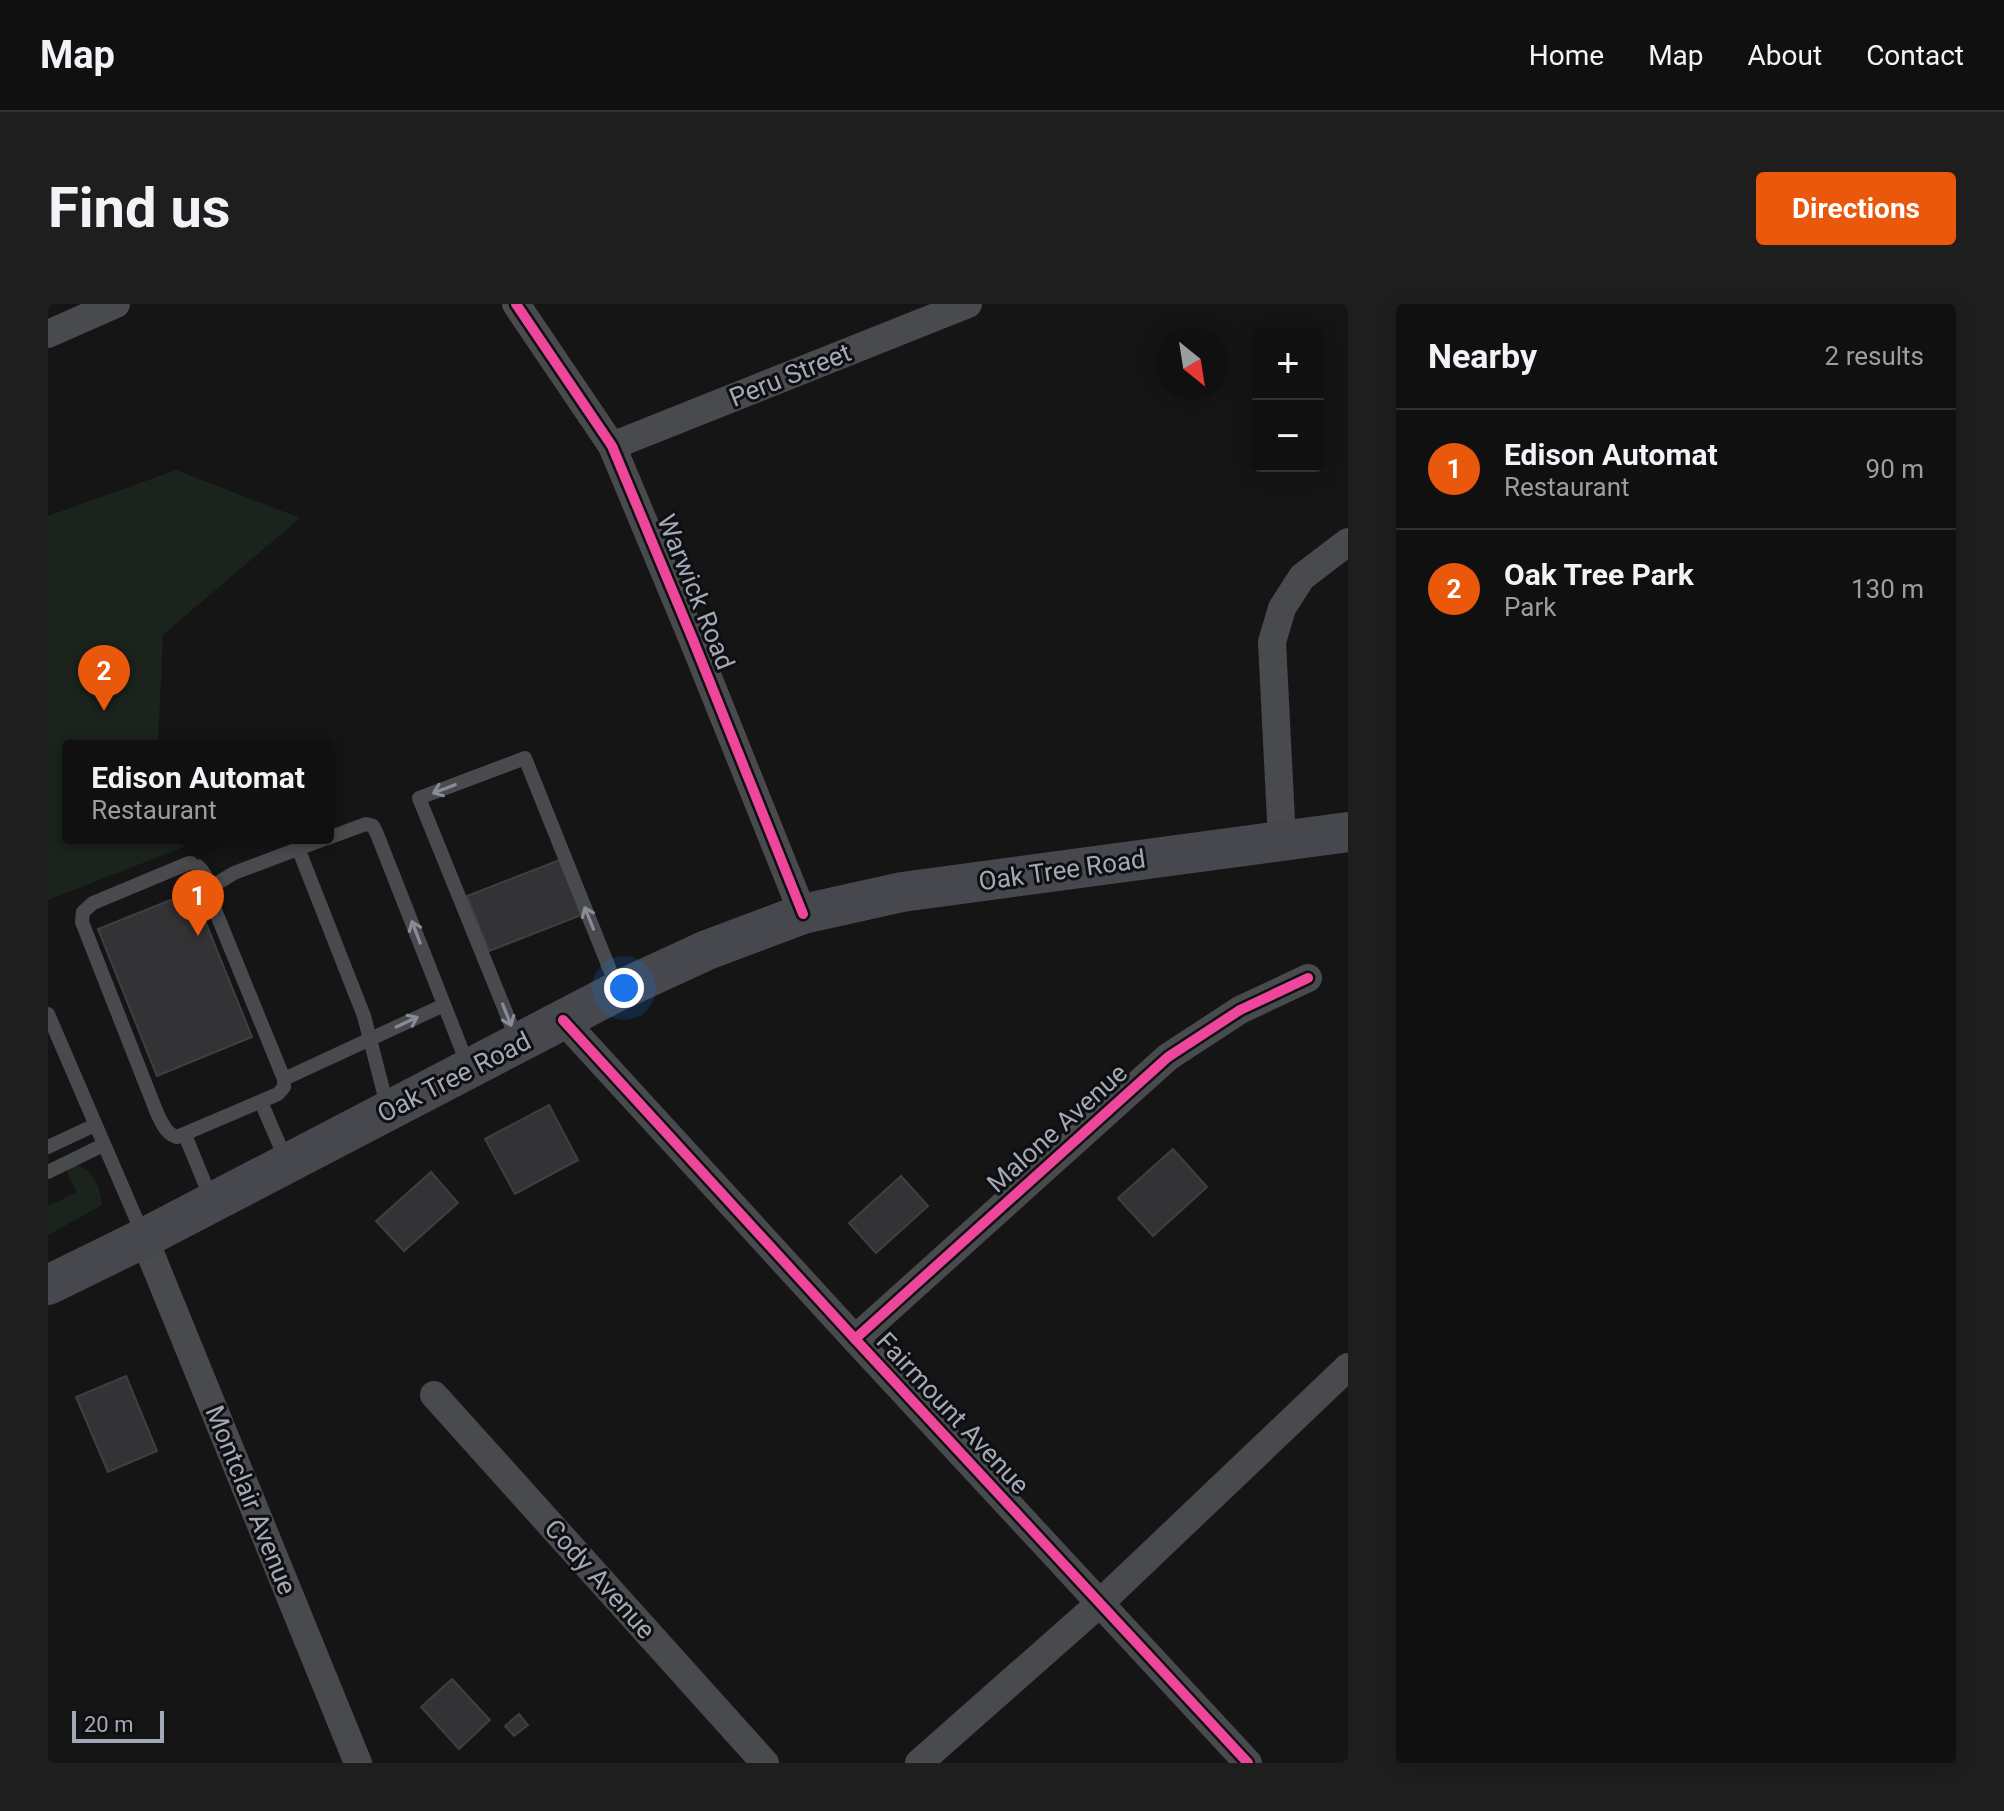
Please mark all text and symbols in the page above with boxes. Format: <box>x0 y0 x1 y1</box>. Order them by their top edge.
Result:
text: Map <box>40 33 115 77</box>
text: Home <box>1529 39 1604 72</box>
text: Map <box>1648 39 1704 72</box>
text: About <box>1748 39 1822 72</box>
text: Contact <box>1866 39 1964 72</box>
button: Directions <box>1756 172 1956 245</box>
text: Find us <box>48 175 231 241</box>
north arrow <box>1156 328 1228 400</box>
map controls <box>1252 328 1324 472</box>
button: + <box>1252 328 1324 400</box>
text: Nearby <box>1428 336 1537 376</box>
street label: Peru Street <box>725 337 855 413</box>
text: 2 results <box>1825 341 1924 371</box>
button: − <box>1252 400 1324 472</box>
text: Edison Automat <box>1504 437 1718 472</box>
text: 1 <box>1447 454 1461 484</box>
text: 90 m <box>1866 454 1924 484</box>
text: Restaurant <box>1504 472 1630 502</box>
street label: Warwick Road <box>651 510 741 674</box>
text: Oak Tree Park <box>1504 557 1694 592</box>
text: 2 <box>1447 574 1461 604</box>
text: 130 m <box>1851 574 1924 604</box>
text: Park <box>1504 592 1556 622</box>
pin: 2 <box>78 645 130 711</box>
popup <box>62 740 334 844</box>
text: Edison Automat <box>91 760 305 795</box>
one-way arrow <box>432 783 456 797</box>
text: Restaurant <box>91 795 217 825</box>
street label: Oak Tree Road <box>977 843 1147 897</box>
pin: 1 <box>172 870 224 936</box>
one-way arrow <box>581 906 595 931</box>
one-way arrow <box>408 920 422 945</box>
your location <box>604 968 644 1008</box>
one-way arrow <box>500 1002 515 1027</box>
one-way arrow <box>395 1014 419 1029</box>
street label: Oak Tree Road <box>372 1026 536 1128</box>
street label: Malone Avenue <box>981 1057 1133 1199</box>
street label: Fairmount Avenue <box>871 1326 1035 1500</box>
street label: Montclair Avenue <box>199 1401 303 1599</box>
street label: Cody Avenue <box>539 1513 661 1645</box>
scale bar <box>72 1707 164 1743</box>
text: 20 m <box>84 1712 133 1737</box>

